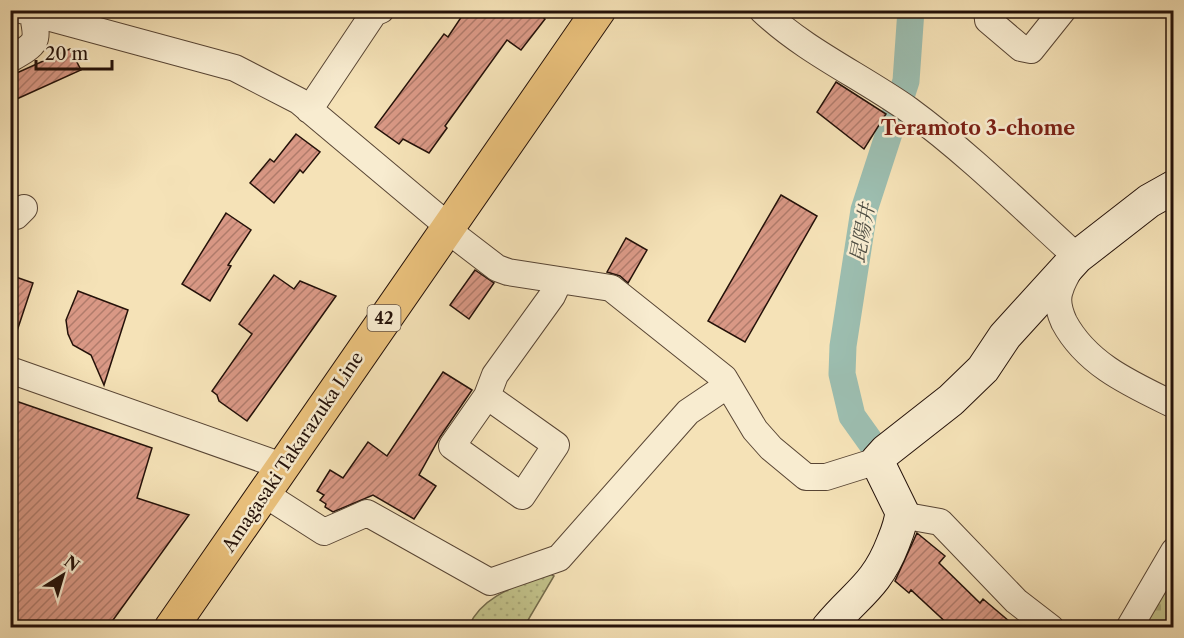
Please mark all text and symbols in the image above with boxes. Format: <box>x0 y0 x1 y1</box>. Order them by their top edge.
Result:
scale bar <box>36 33 112 71</box>
text: 20 m <box>45 43 89 65</box>
district label: Teramoto 3-chome <box>881 116 1075 140</box>
water label: 昆陽井 <box>844 199 880 265</box>
road number: 42 <box>368 305 400 331</box>
street label: Amagasaki Takarazuka Line <box>217 348 368 557</box>
north arrow <box>33 545 93 605</box>
text: N <box>60 551 84 575</box>

